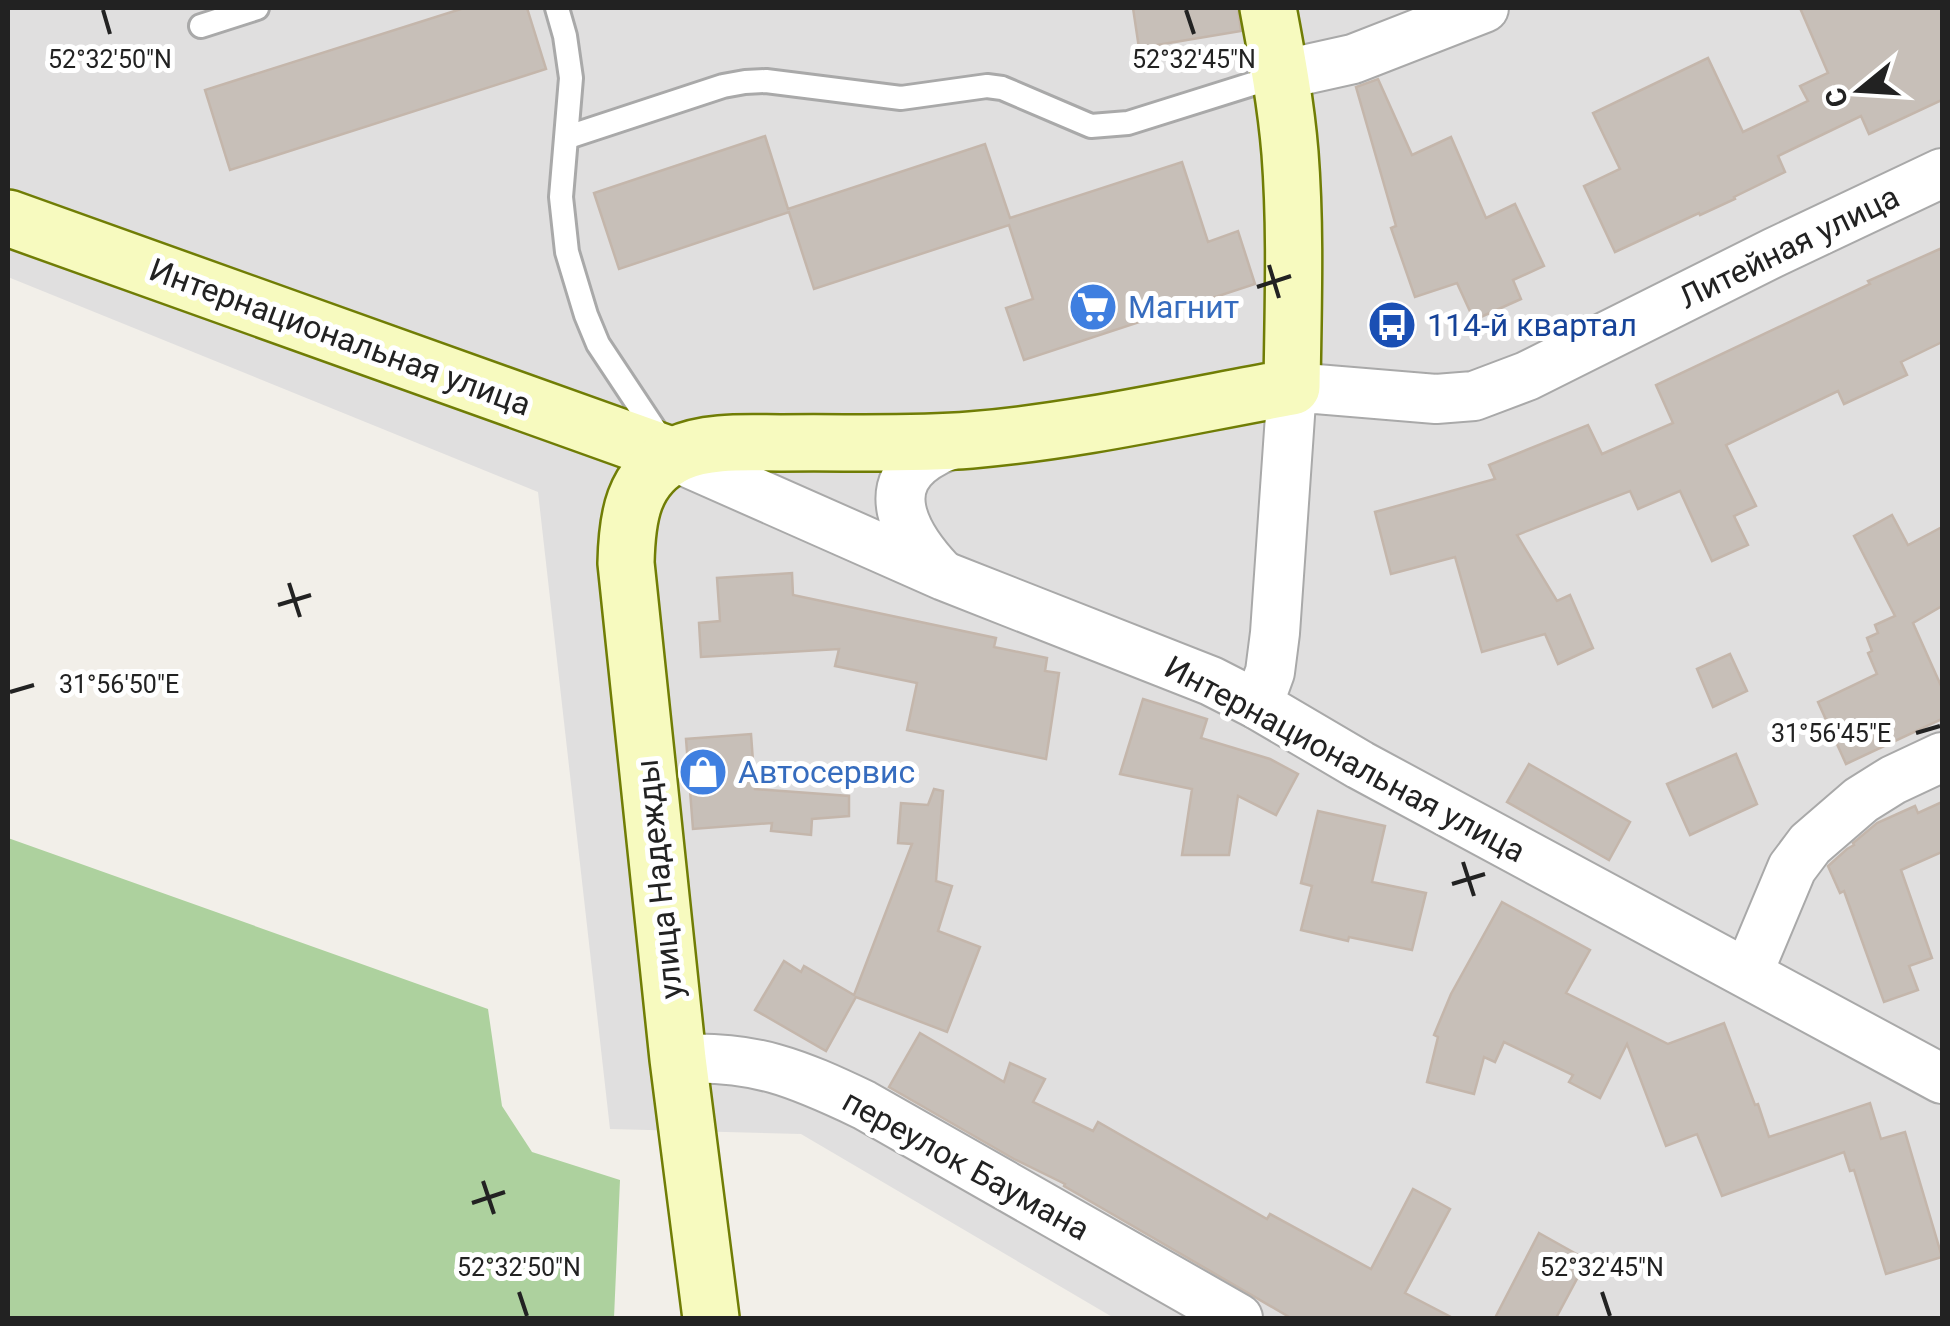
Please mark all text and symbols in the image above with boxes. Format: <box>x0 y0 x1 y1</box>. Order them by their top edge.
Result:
north arrow <box>1810 40 1910 140</box>
text: 52°32'50"N <box>48 45 172 74</box>
text: 52°32'45"N <box>1132 45 1256 74</box>
text: С <box>1818 84 1855 111</box>
street label: Литейная улица <box>1673 177 1905 317</box>
street label: Интернациональная улица <box>144 250 536 424</box>
supermarket icon: Магнит <box>1067 281 1119 333</box>
place label: Магнит <box>1128 288 1239 326</box>
bus stop icon: 114-й квартал <box>1366 299 1418 351</box>
place label: 114-й квартал <box>1427 306 1637 344</box>
street label: Интернациональная улица <box>1158 648 1532 870</box>
text: 31°56'50"E <box>59 670 179 699</box>
text: 31°56'45"E <box>1771 719 1891 748</box>
shop icon: Автосервис <box>677 746 729 798</box>
place label: Автосервис <box>738 753 915 791</box>
street label: улица Надежды <box>628 757 690 1001</box>
street label: переулок Баумана <box>836 1081 1096 1249</box>
text: 52°32'50"N <box>457 1253 581 1282</box>
text: 52°32'45"N <box>1540 1253 1664 1282</box>

